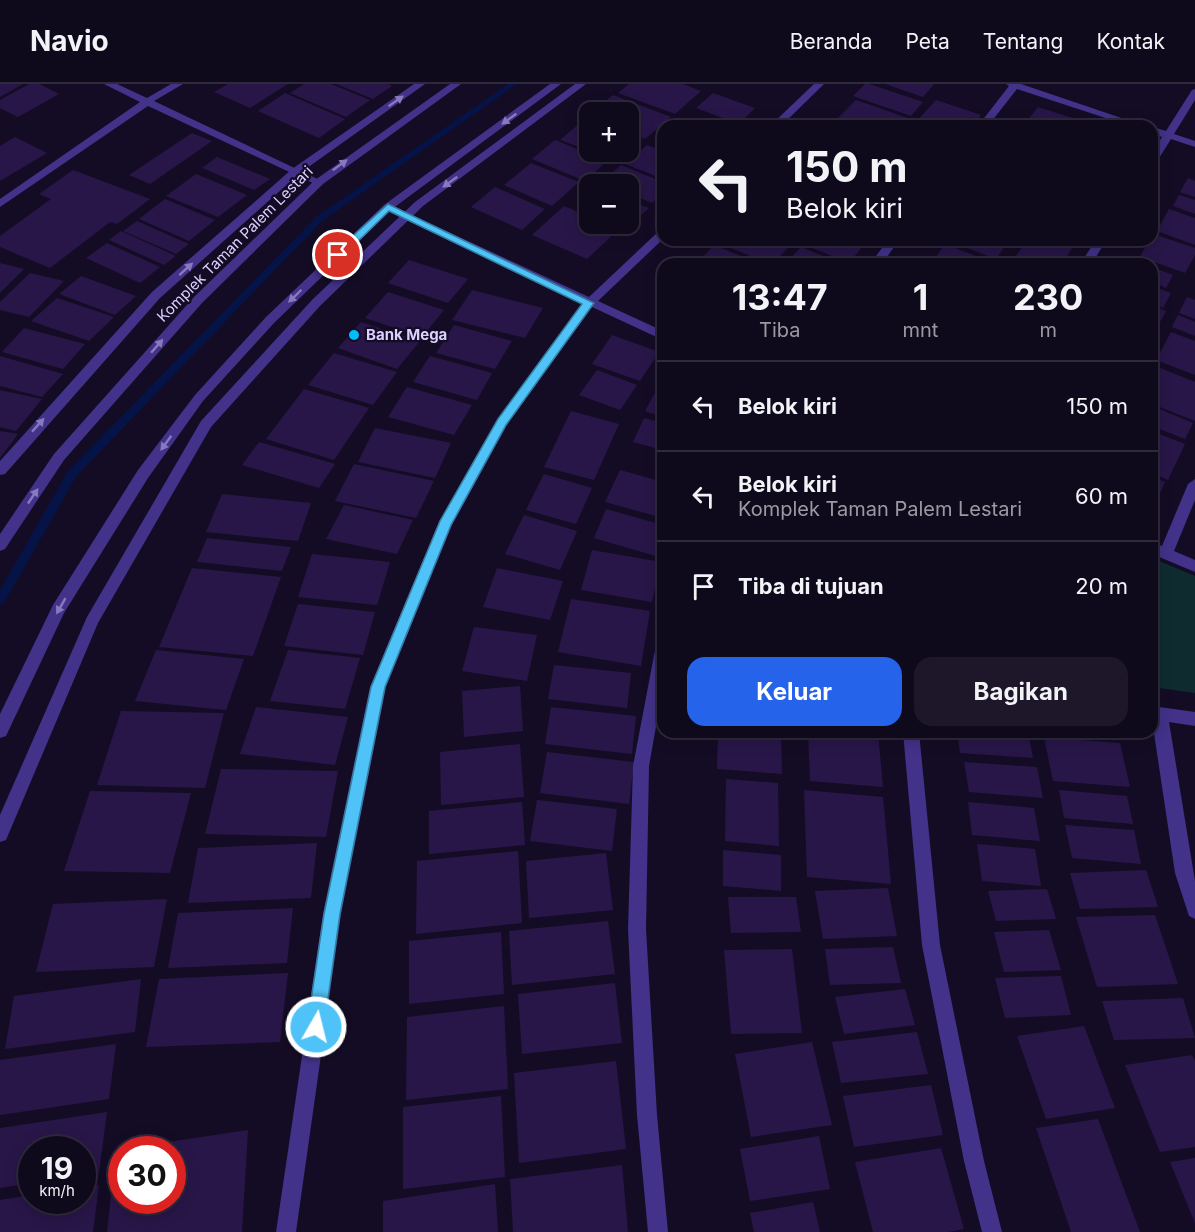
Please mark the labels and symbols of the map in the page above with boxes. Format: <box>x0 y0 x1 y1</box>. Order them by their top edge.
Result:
one-way arrow <box>387 95 403 107</box>
one-way arrow <box>502 112 517 124</box>
one-way arrow <box>333 160 348 172</box>
street label: Komplek Taman Palem Lestari <box>153 162 317 326</box>
one-way arrow <box>442 176 458 188</box>
pin <box>312 229 363 280</box>
one-way arrow <box>178 263 193 276</box>
one-way arrow <box>287 289 302 303</box>
place label: Bank Mega <box>366 325 447 344</box>
marker: Bank Mega <box>347 328 361 342</box>
one-way arrow <box>150 339 163 354</box>
one-way arrow <box>31 418 45 433</box>
one-way arrow <box>161 435 173 450</box>
one-way arrow <box>27 488 38 504</box>
one-way arrow <box>55 598 66 614</box>
position arrow <box>284 995 348 1059</box>
speed limit sign: 30 <box>108 1136 186 1214</box>

